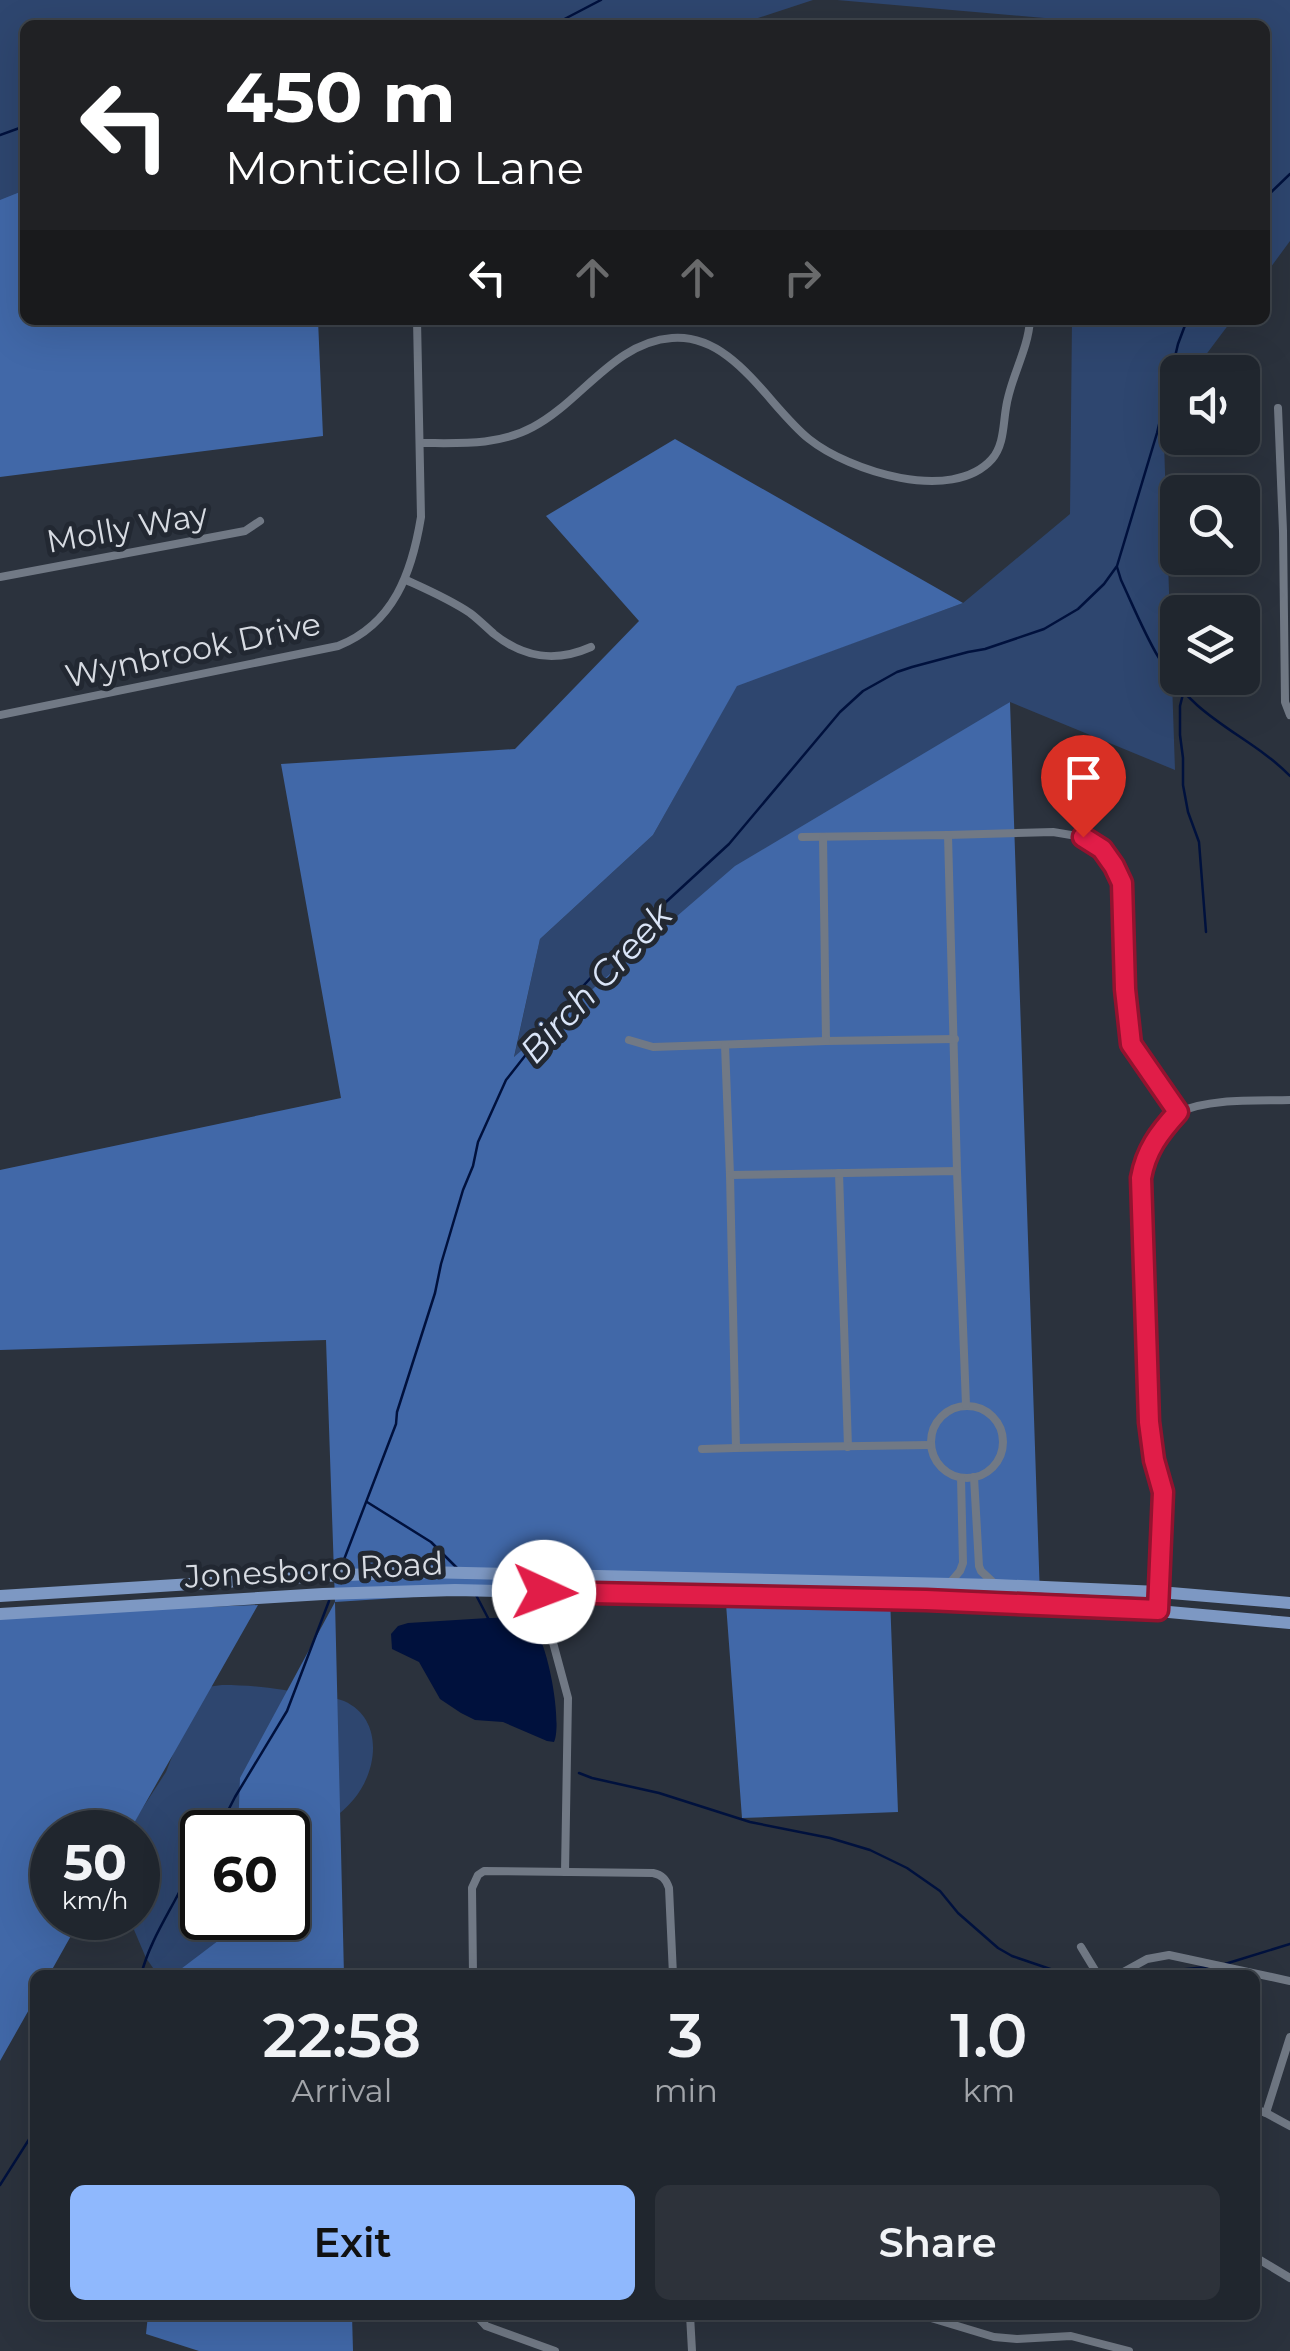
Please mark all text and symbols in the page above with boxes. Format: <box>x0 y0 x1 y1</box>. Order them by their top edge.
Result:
text: 450 m <box>225 54 456 140</box>
icon: left <box>60 60 190 190</box>
text: Monticello Lane <box>225 140 584 195</box>
icon: left <box>460 250 515 305</box>
icon: ahead <box>565 250 620 305</box>
icon: ahead <box>670 250 725 305</box>
icon: right <box>775 250 830 305</box>
map controls <box>1160 355 1260 695</box>
button: sound <box>1160 355 1260 455</box>
button: search <box>1160 475 1260 575</box>
street label: Molly Way <box>43 494 211 561</box>
button: layers <box>1160 595 1260 695</box>
street label: Wynbrook Drive <box>62 603 324 696</box>
pin <box>1041 735 1126 838</box>
icon: arrive <box>1056 750 1111 805</box>
water label: Birch Creek <box>511 892 682 1072</box>
position arrow <box>492 1540 596 1644</box>
street label: Jonesboro Road <box>183 1543 444 1596</box>
speed limit sign: 60 <box>180 1810 310 1940</box>
text: 50 <box>63 1832 127 1893</box>
text: km/h <box>62 1885 128 1915</box>
text: 22:58 <box>263 1999 421 2072</box>
text: 3 <box>668 1999 703 2072</box>
text: 1.0 <box>950 1999 1027 2072</box>
text: Arrival <box>291 2071 392 2110</box>
text: min <box>654 2071 718 2110</box>
text: km <box>962 2071 1015 2110</box>
button: Exit <box>70 2185 635 2300</box>
button: Share <box>655 2185 1220 2300</box>

